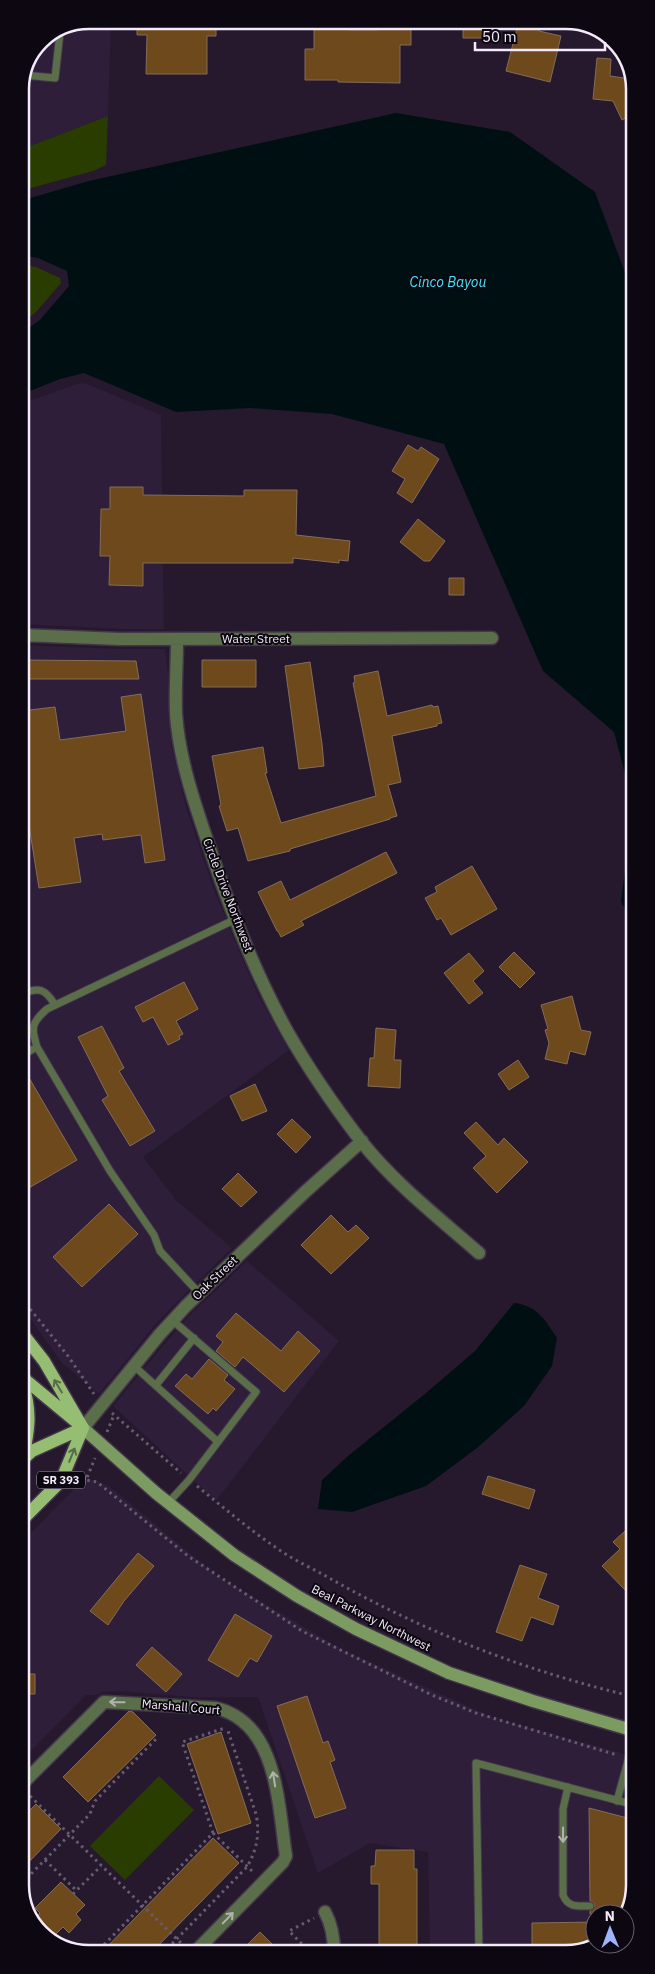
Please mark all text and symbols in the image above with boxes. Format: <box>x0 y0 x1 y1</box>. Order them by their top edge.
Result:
scale bar <box>475 20 605 52</box>
text: 50 m <box>482 27 517 46</box>
water label: Cinco Bayou <box>410 273 487 291</box>
street label: Water Street <box>222 631 290 646</box>
street label: Circle Drive Northwest <box>200 836 257 954</box>
street label: Oak Street <box>189 1252 240 1303</box>
one-way arrow <box>53 1379 63 1393</box>
one-way arrow <box>68 1448 77 1463</box>
road number: SR 393 <box>37 1472 85 1488</box>
street label: Beal Parkway Northwest <box>309 1581 433 1654</box>
street label: Marshall Court <box>141 1696 221 1717</box>
one-way arrow <box>109 1697 125 1707</box>
one-way arrow <box>268 1772 278 1788</box>
one-way arrow <box>558 1826 568 1843</box>
north arrow <box>585 1904 635 1954</box>
text: N <box>605 1907 615 1925</box>
one-way arrow <box>222 1912 234 1925</box>

